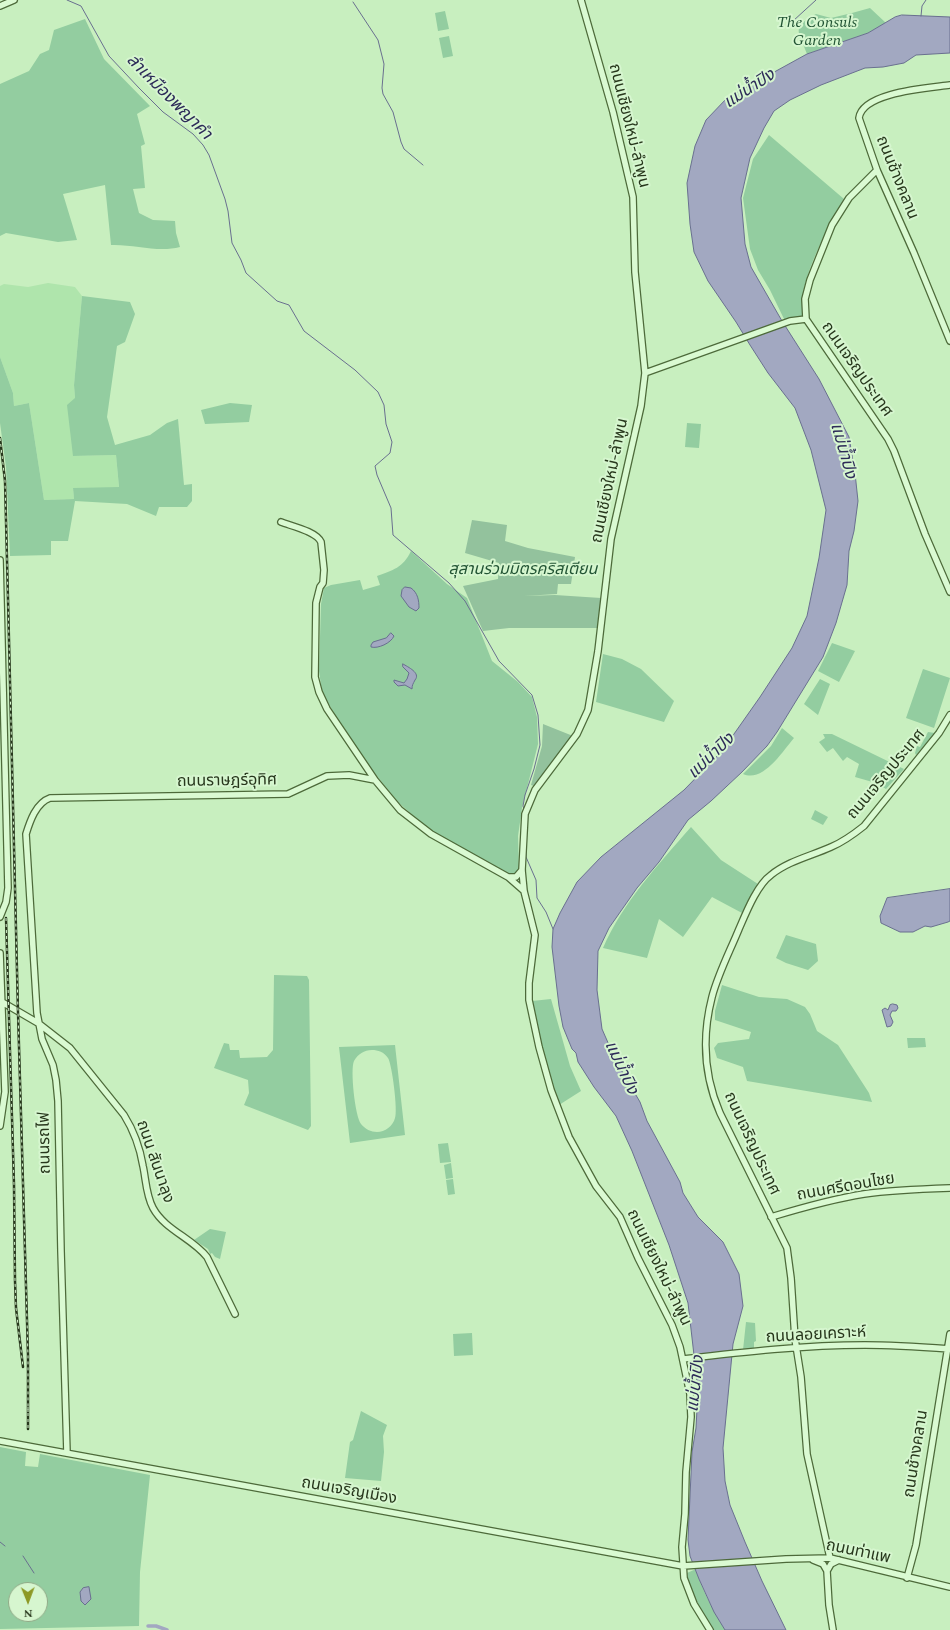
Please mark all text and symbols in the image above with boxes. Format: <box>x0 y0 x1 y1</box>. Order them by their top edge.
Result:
park label: The Consuls Garden <box>777 14 857 52</box>
water label: ลำเหมืองพญาคำ <box>121 51 215 145</box>
street label: ถนนเชียงใหม่-ลำพูน <box>603 62 653 190</box>
water label: แม่น้ำปิง <box>721 66 779 114</box>
street label: ถนนช้างคลาน <box>871 133 921 223</box>
street label: ถนนเจริญประเทศ <box>816 319 896 421</box>
street label: ถนนเชียงใหม่-ลำพูน <box>588 417 634 545</box>
water label: แม่น้ำปิง <box>824 421 860 481</box>
park label: สุสานร่วมมิตรคริสเตียน <box>449 561 597 581</box>
street label: ถนนเจริญประเทศ <box>844 726 930 824</box>
water label: แม่น้ำปิง <box>684 730 740 784</box>
street label: ถนนราษฎร์อุทิศ <box>177 772 277 792</box>
water label: แม่น้ำปิง <box>599 1038 641 1098</box>
street label: ถนนเจริญประเทศ <box>719 1089 783 1199</box>
street label: ถนนรถไฟ <box>36 1112 56 1174</box>
street label: ถนน สันนาลุง <box>131 1118 177 1206</box>
street label: ถนนศรีดอนไชย <box>796 1170 896 1206</box>
street label: ถนนเชียงใหม่-ลำพูน <box>622 1207 694 1329</box>
street label: ถนนลอยเคราะห์ <box>765 1324 867 1348</box>
water label: แม่น้ำปิง <box>684 1355 710 1413</box>
street label: ถนนช้างคลาน <box>901 1409 933 1499</box>
street label: ถนนเจริญเมือง <box>300 1474 398 1510</box>
street label: ถนนท่าแพ <box>824 1537 892 1569</box>
north arrow <box>8 1582 48 1622</box>
text: N <box>24 1605 33 1622</box>

